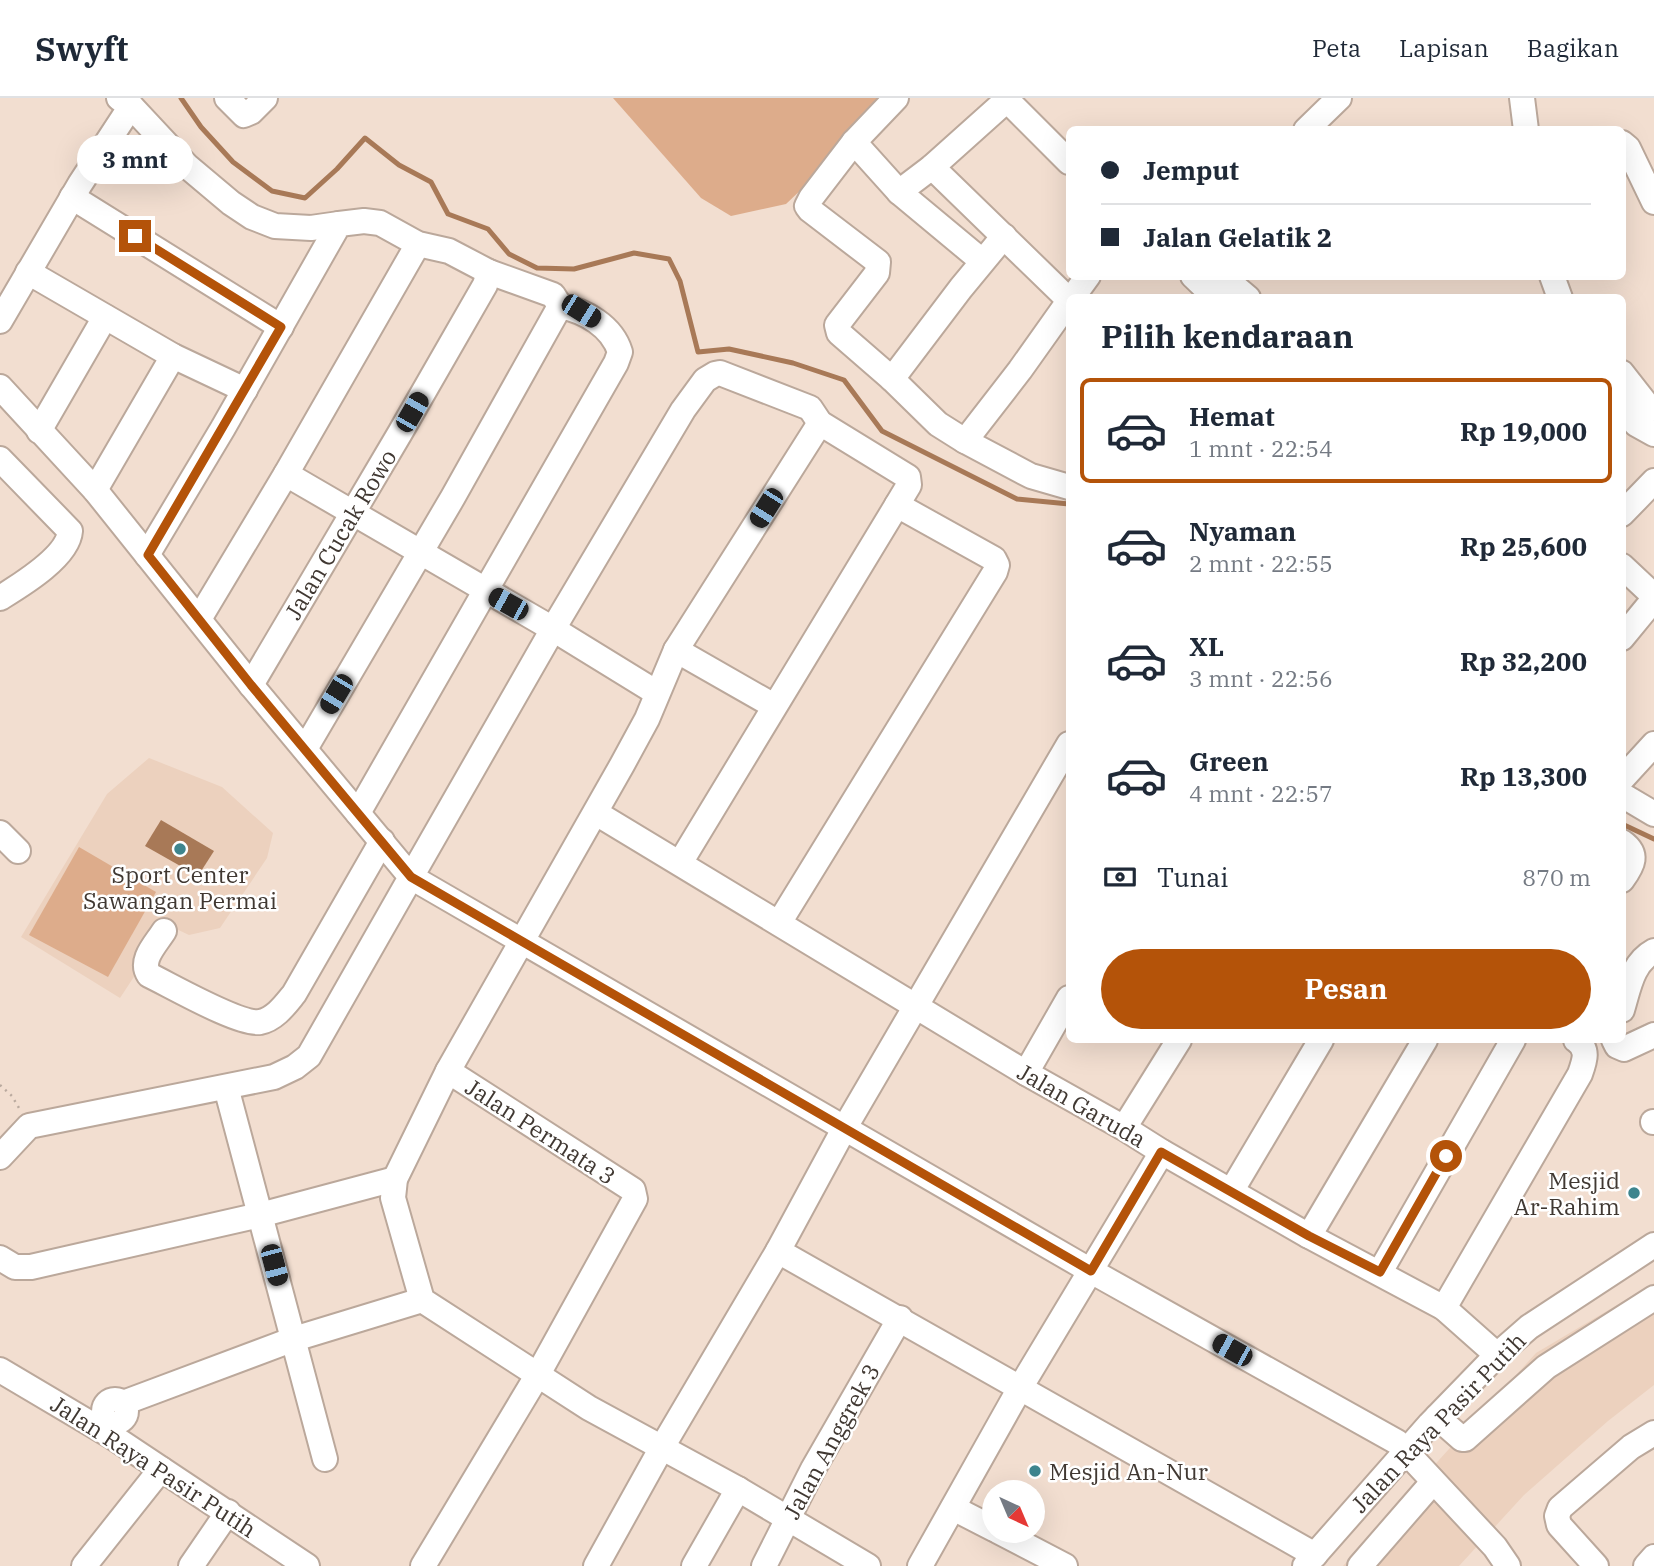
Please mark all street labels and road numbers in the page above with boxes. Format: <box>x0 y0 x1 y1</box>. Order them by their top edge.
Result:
street label: Jalan Cucak Rowo <box>277 443 403 625</box>
street label: Jalan Garuda <box>1012 1056 1152 1154</box>
street label: Jalan Permata 3 <box>460 1071 622 1191</box>
street label: Jalan Raya Pasir Putih <box>1344 1326 1532 1518</box>
street label: Jalan Anggrek 3 <box>776 1358 886 1524</box>
street label: Jalan Raya Pasir Putih <box>46 1388 262 1544</box>

